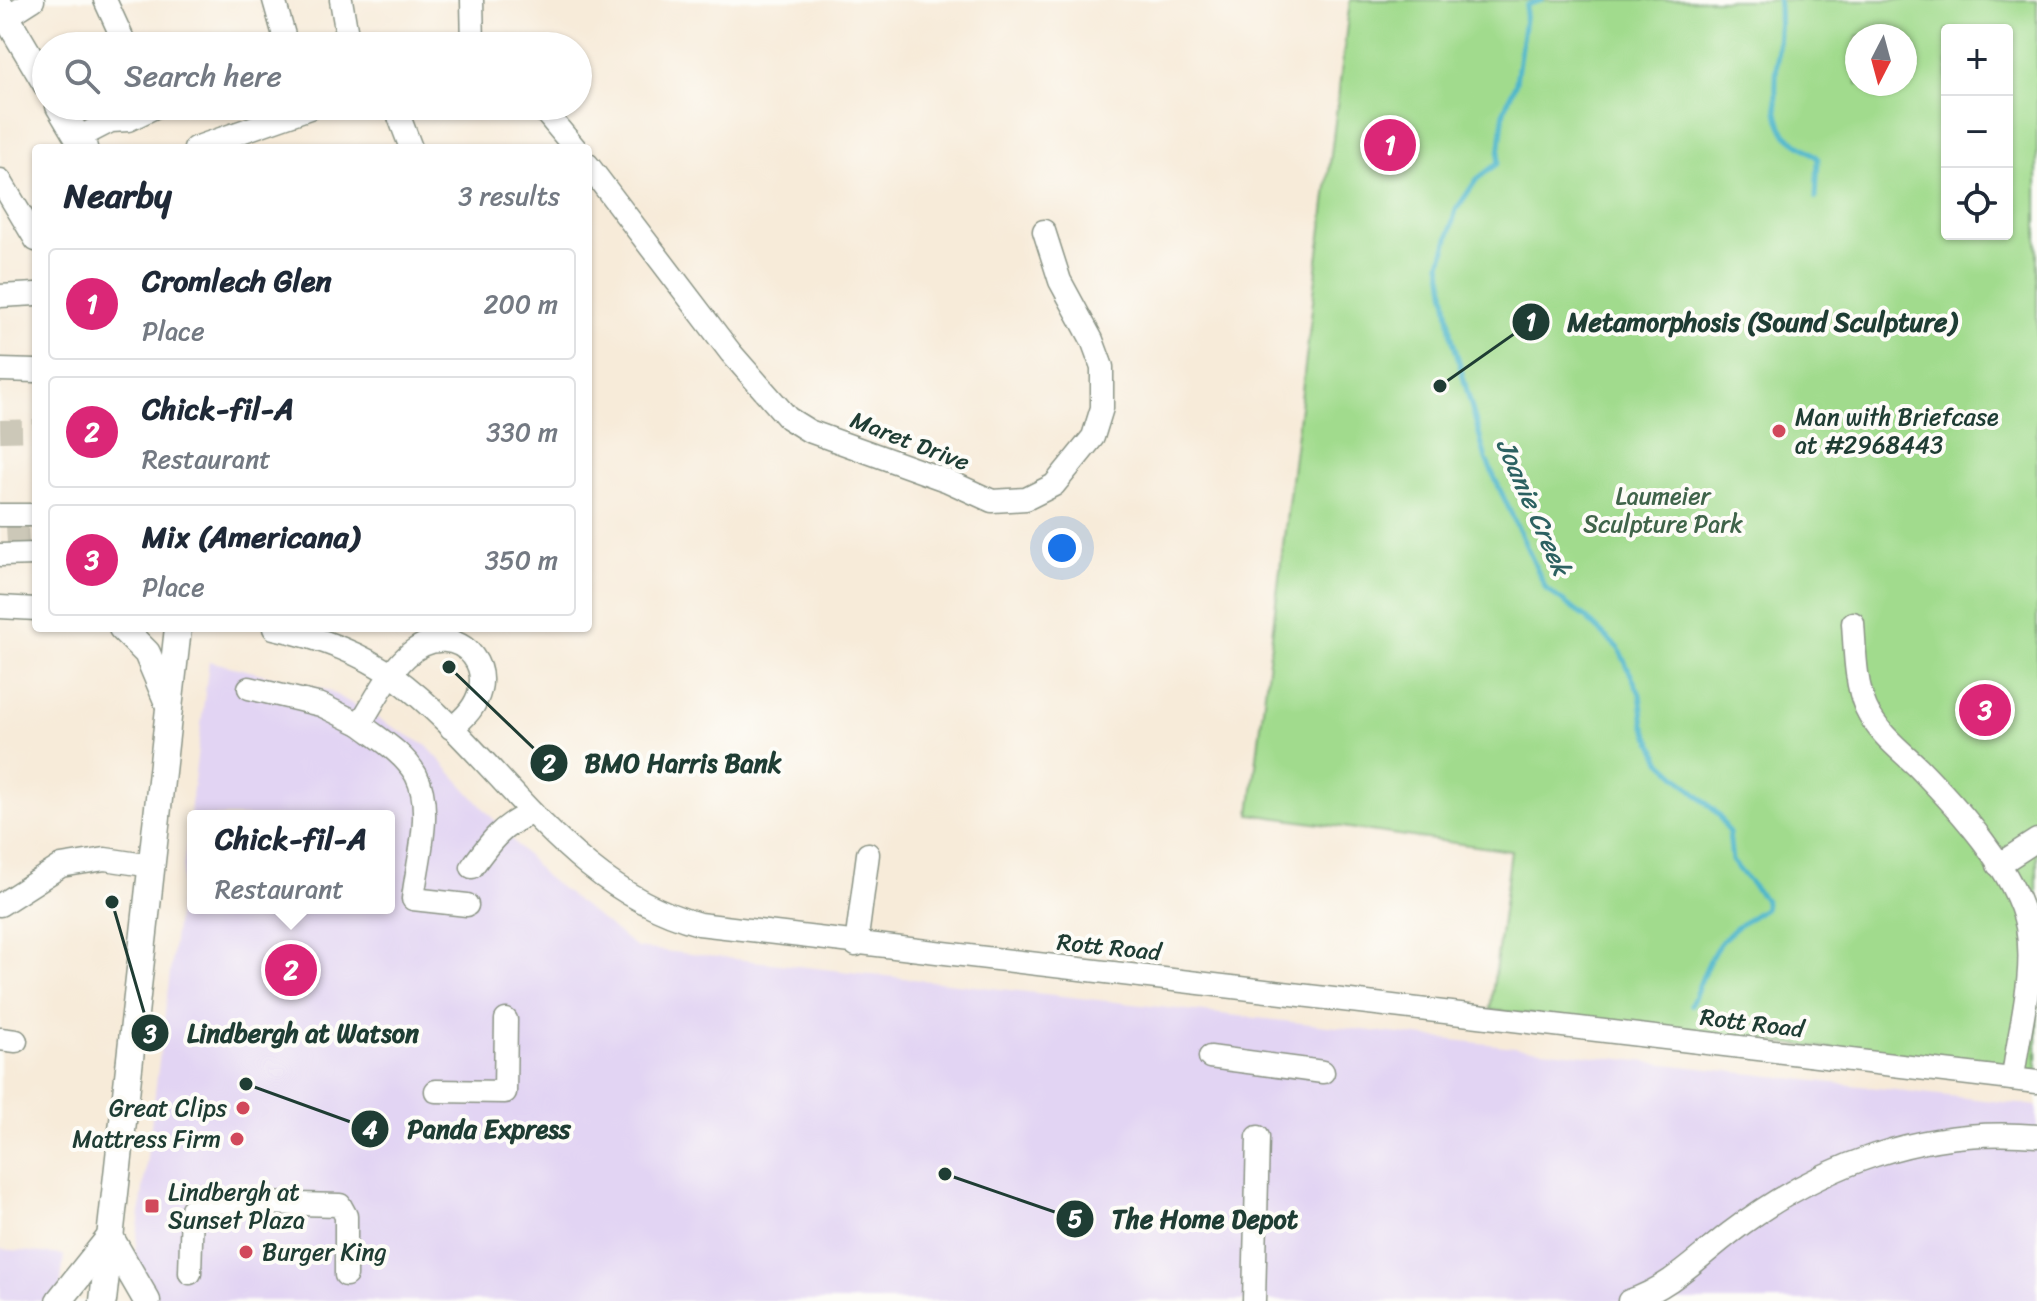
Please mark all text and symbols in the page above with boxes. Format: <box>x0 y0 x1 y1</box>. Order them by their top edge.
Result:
north arrow <box>1845 24 1917 96</box>
map controls <box>1941 24 2013 240</box>
button: + <box>1941 24 2013 96</box>
search box <box>32 32 592 120</box>
text: Search here <box>124 49 282 103</box>
icon: search <box>60 54 104 98</box>
button: − <box>1941 96 2013 168</box>
pin: 1 <box>1364 115 1416 175</box>
text: Nearby <box>64 166 172 226</box>
button: locate <box>1941 168 2013 240</box>
text: 3 results <box>458 173 560 219</box>
text: Cromlech Glen <box>142 254 332 308</box>
text: 1 <box>86 281 98 327</box>
text: 200 m <box>483 281 558 327</box>
callout: Metamorphosis (Sound Sculpture) <box>1511 297 1972 347</box>
text: Metamorphosis (Sound Sculpture) <box>1566 299 1958 345</box>
text: 1 <box>1526 301 1536 343</box>
text: Place <box>142 308 205 354</box>
text: Chick-fil-A <box>142 382 294 436</box>
place label: Man with Briefcase at #2968443 <box>1795 396 1999 466</box>
street label: Maret Drive <box>844 399 976 483</box>
text: 2 <box>84 409 100 455</box>
text: 330 m <box>486 409 558 455</box>
marker: Man with Briefcase at #2968443 <box>1770 422 1788 440</box>
water label: Joanie Creek <box>1483 431 1586 585</box>
text: Restaurant <box>142 436 271 482</box>
park label: Laumeier Sculpture Park <box>1583 475 1743 545</box>
text: Mix (Americana) <box>142 510 359 564</box>
your location <box>1042 528 1082 568</box>
text: 3 <box>85 537 99 583</box>
text: 350 m <box>485 537 558 583</box>
text: Place <box>142 564 205 610</box>
pin: 3 <box>1959 680 2011 740</box>
callout: BMO Harris Bank <box>529 738 798 788</box>
text: BMO Harris Bank <box>585 740 782 786</box>
text: 2 <box>541 743 556 785</box>
popup <box>187 810 395 914</box>
text: Chick-fil-A <box>215 812 367 866</box>
text: Restaurant <box>215 866 344 912</box>
street label: Rott Road <box>1055 921 1165 974</box>
pin: 2 <box>265 940 317 1000</box>
street label: Rott Road <box>1698 996 1809 1050</box>
callout: Lindbergh at Watson <box>130 1008 436 1058</box>
text: Lindbergh at Watson <box>187 1010 419 1056</box>
text: 3 <box>142 1013 157 1055</box>
place label: Great Clips <box>109 1087 227 1129</box>
marker: Great Clips <box>234 1099 252 1117</box>
callout: Panda Express <box>350 1104 588 1154</box>
text: Panda Express <box>407 1106 572 1152</box>
text: 4 <box>363 1109 378 1151</box>
place label: Mattress Firm <box>72 1118 221 1160</box>
marker: Mattress Firm <box>228 1130 246 1148</box>
place label: Lindbergh at Sunset Plaza <box>168 1171 305 1241</box>
callout: The Home Depot <box>1055 1194 1314 1244</box>
text: The Home Depot <box>1112 1196 1299 1242</box>
marker: Lindbergh at Sunset Plaza <box>143 1197 161 1215</box>
text: 5 <box>1068 1198 1083 1240</box>
place label: Burger King <box>262 1231 387 1273</box>
marker: Burger King <box>237 1243 255 1261</box>

